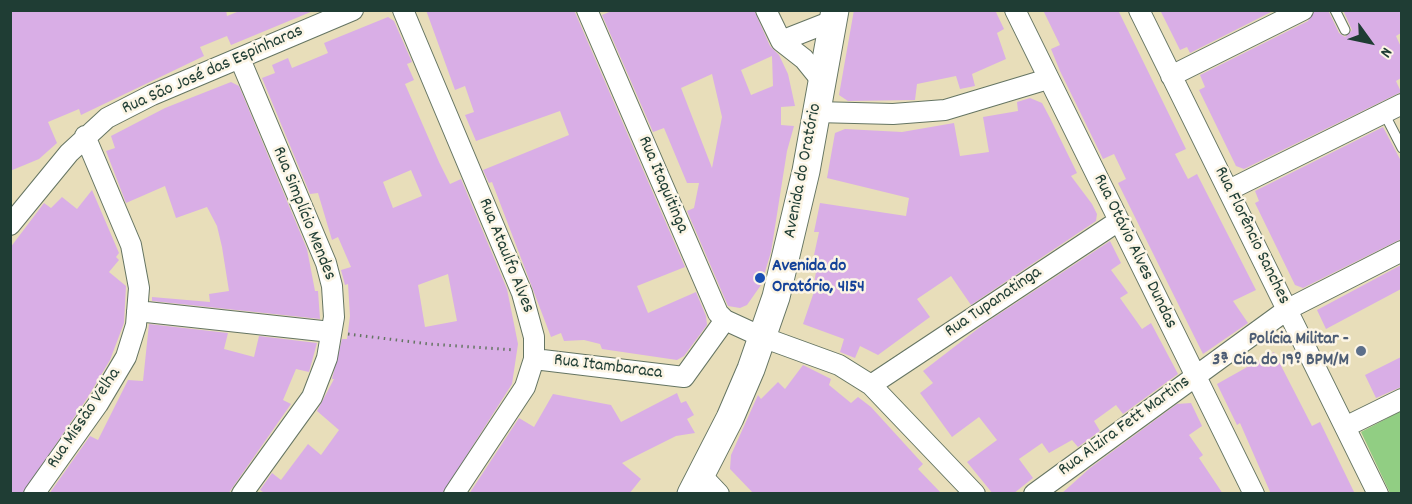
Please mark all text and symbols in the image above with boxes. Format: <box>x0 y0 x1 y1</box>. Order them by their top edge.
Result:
north arrow <box>1340 12 1400 72</box>
street label: Rua São José das Espinharas <box>119 21 307 121</box>
text: N <box>1374 42 1397 62</box>
street label: Avenida do Oratório <box>780 102 828 240</box>
street label: Rua Itaquitinga <box>632 133 692 237</box>
street label: Rua Simplício Mendes <box>266 144 340 284</box>
street label: Rua Florêncio Sanches <box>1208 164 1294 308</box>
street label: Rua Otávio Alves Dundas <box>1087 171 1181 333</box>
street label: Rua Ataulfo Alves <box>472 196 538 316</box>
place label: Avenida do Oratório, 4154 <box>772 257 865 300</box>
street label: Rua Tupanatinga <box>941 263 1047 343</box>
marker: Avenida do Oratório, 4154 <box>753 271 767 285</box>
place label: Polícia Militar - 3ª Cia. do 19º BPM/M <box>1212 330 1349 372</box>
marker: Polícia Militar - 3ª Cia. do 19º BPM/M <box>1354 344 1368 358</box>
street label: Rua Itambaraca <box>553 351 663 385</box>
street label: Rua Missão Velha <box>43 365 127 473</box>
street label: Rua Alzira Fett Martins <box>1055 372 1195 482</box>

